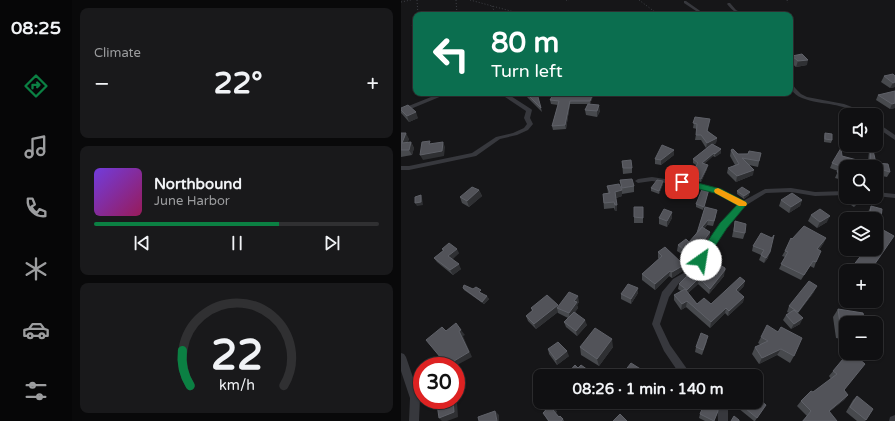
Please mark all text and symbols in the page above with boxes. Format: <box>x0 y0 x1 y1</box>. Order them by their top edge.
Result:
text: 08:25 <box>11 17 61 39</box>
text: 80 m <box>491 26 559 60</box>
icon: left <box>425 28 477 80</box>
text: Climate <box>94 45 141 61</box>
text: Turn left <box>491 60 563 82</box>
text: 22° <box>214 65 263 102</box>
text: − <box>94 71 110 97</box>
text: + <box>367 71 379 97</box>
icon: directions <box>22 72 50 100</box>
map controls <box>839 108 883 360</box>
button: sound <box>839 108 883 152</box>
icon: music <box>22 133 50 161</box>
button: search <box>839 160 883 204</box>
pin <box>665 165 699 199</box>
icon: arrive <box>671 171 693 193</box>
text: Northbound <box>154 175 242 193</box>
text: June Harbor <box>154 193 230 209</box>
icon: phone <box>22 194 50 222</box>
button: layers <box>839 212 883 256</box>
icon: previous <box>131 232 153 254</box>
icon: pause <box>226 232 248 254</box>
icon: next <box>321 232 343 254</box>
position arrow <box>680 239 722 281</box>
icon: climate <box>22 255 50 283</box>
button: + <box>839 264 883 308</box>
icon: car <box>22 316 50 344</box>
button: − <box>839 316 883 360</box>
text: 22 <box>210 331 263 381</box>
speed limit sign: 30 <box>413 357 465 409</box>
icon: filters <box>22 377 50 405</box>
text: km/h <box>219 377 254 394</box>
text: 08:26 · 1 min · 140 m <box>573 380 723 398</box>

